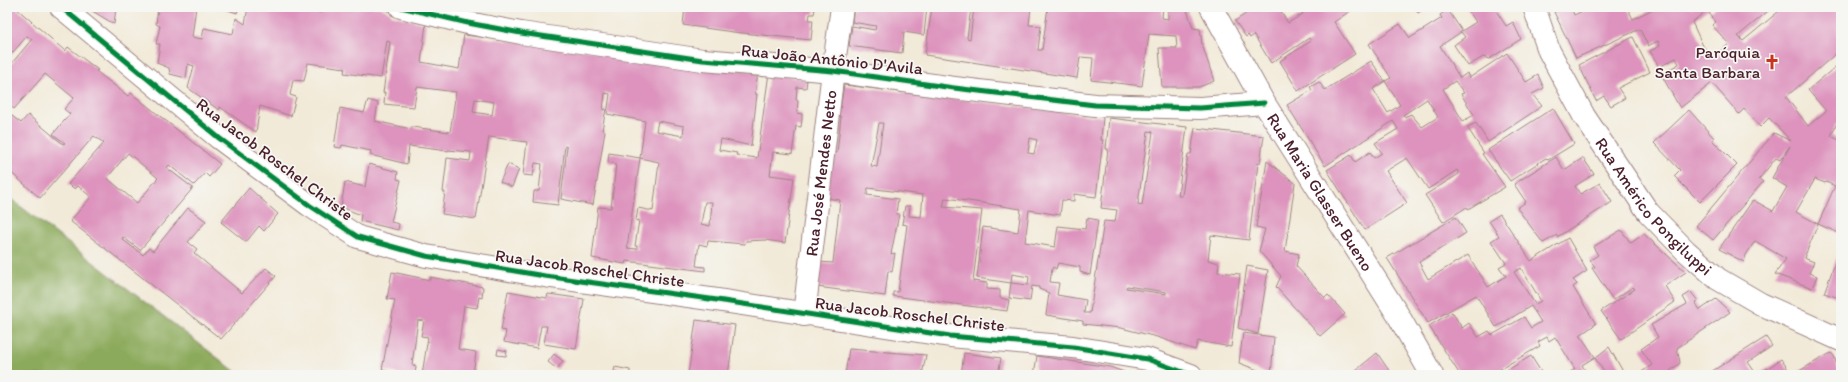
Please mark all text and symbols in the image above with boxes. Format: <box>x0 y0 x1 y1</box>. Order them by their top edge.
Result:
street label: Rua João Antônio D'Avila <box>740 40 924 79</box>
place label: Paróquia Santa Barbara <box>1655 42 1760 82</box>
church icon: Paróquia Santa Barbara <box>1763 53 1781 71</box>
street label: Rua José Mendes Netto <box>801 89 841 257</box>
street label: Rua Jacob Roschel Christe <box>193 94 357 224</box>
street label: Rua Maria Glasser Bueno <box>1263 109 1378 275</box>
street label: Rua Américo Pongiluppi <box>1591 134 1716 279</box>
street label: Rua Jacob Roschel Christe <box>494 245 686 291</box>
street label: Rua Jacob Roschel Christe <box>814 292 1006 336</box>

